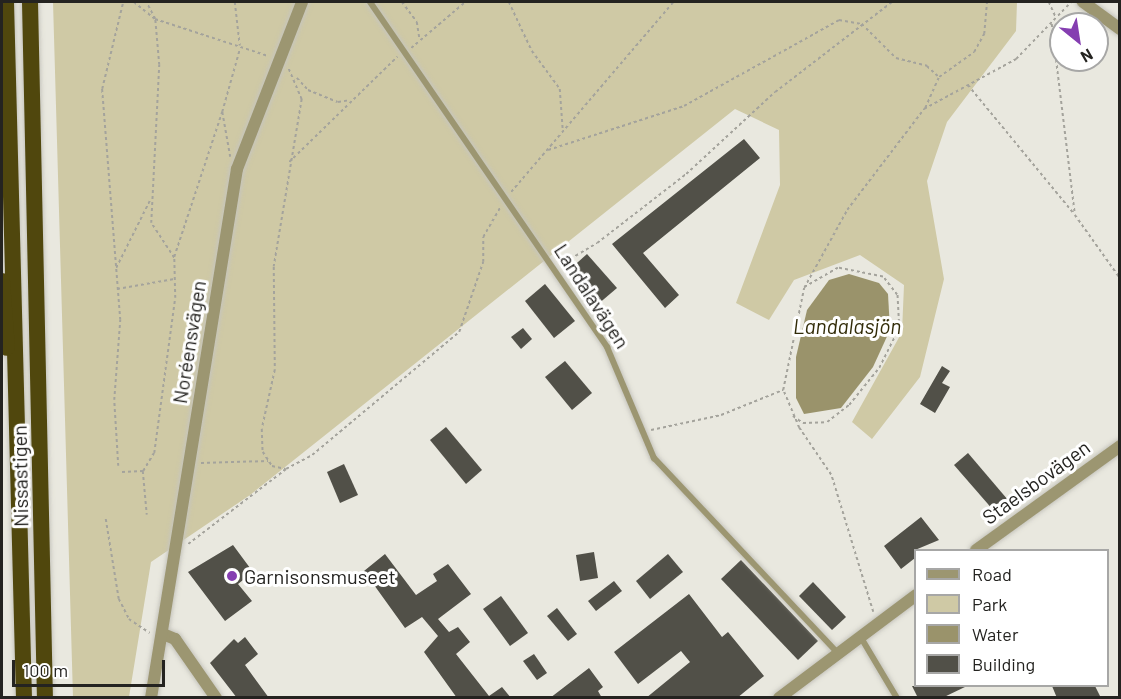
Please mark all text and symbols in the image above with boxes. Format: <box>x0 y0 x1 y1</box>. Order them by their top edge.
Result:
north arrow <box>1049 12 1109 72</box>
text: N <box>1078 45 1097 67</box>
street label: Landalavägen <box>549 239 635 353</box>
street label: Noréensvägen <box>167 279 211 405</box>
water label: Landalasjön <box>793 313 901 339</box>
street label: Nissastigen <box>7 425 33 527</box>
street label: Staelsbovägen <box>978 435 1094 529</box>
legend <box>914 549 1109 687</box>
text: Road <box>972 563 1012 585</box>
place label: Garnisonsmuseet <box>244 564 396 588</box>
marker: Garnisonsmuseet <box>225 569 239 583</box>
text: Park <box>972 593 1007 615</box>
text: Water <box>972 623 1019 645</box>
scale bar <box>15 648 168 686</box>
text: Building <box>972 653 1035 675</box>
text: 100 m <box>23 659 68 681</box>

